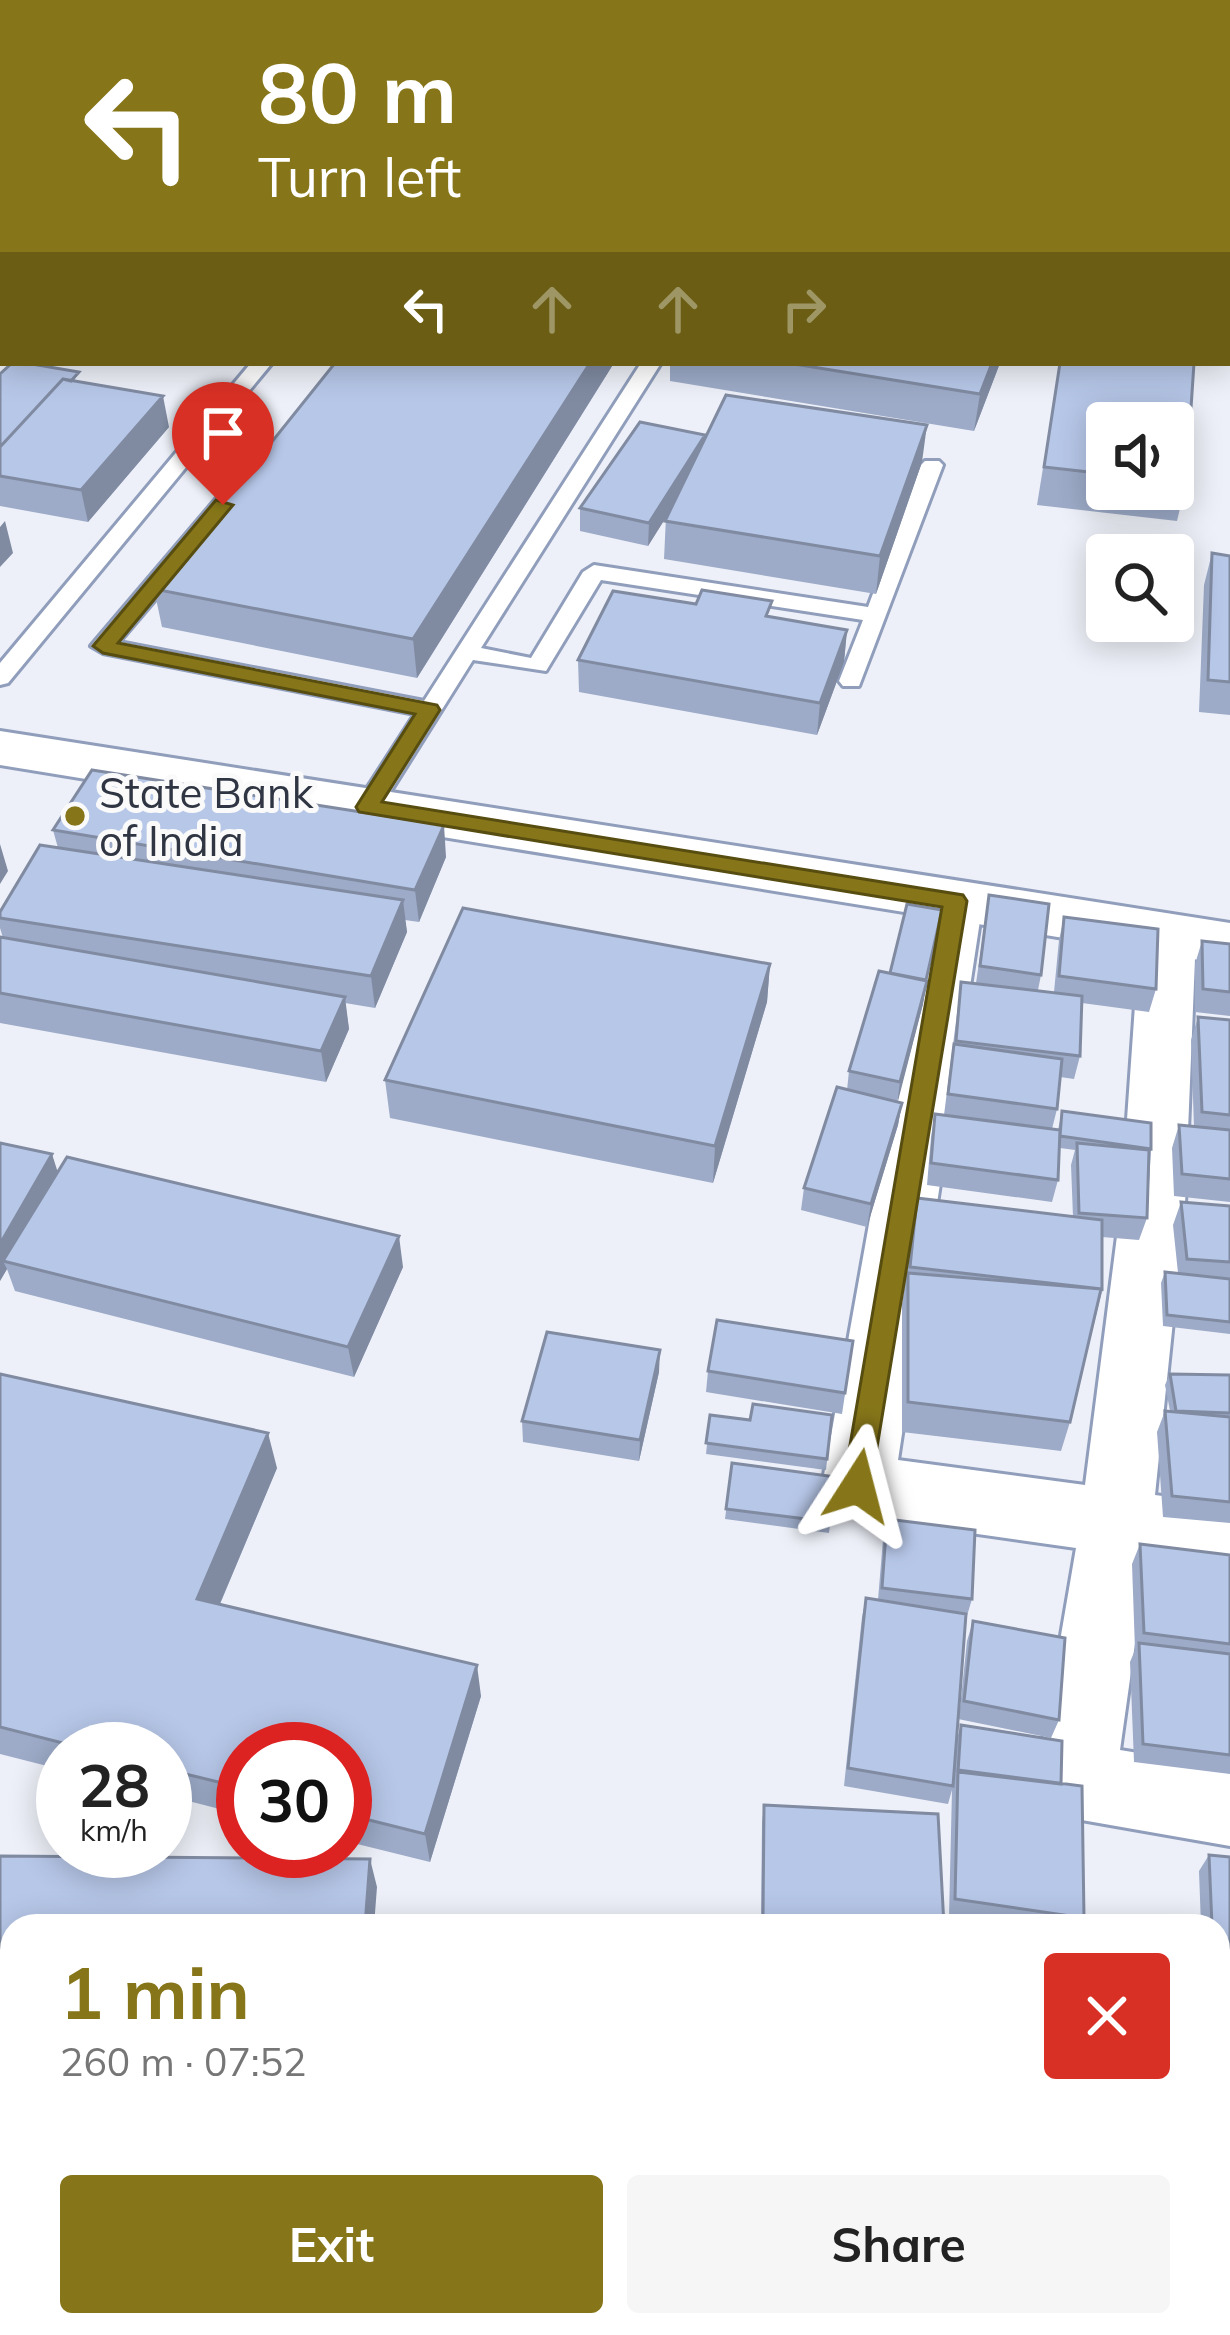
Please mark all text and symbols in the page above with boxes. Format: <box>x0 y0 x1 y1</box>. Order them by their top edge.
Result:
text: 80 m <box>258 39 457 144</box>
icon: left <box>60 48 216 204</box>
text: Turn left <box>258 143 461 211</box>
icon: left <box>393 276 459 342</box>
icon: ahead <box>519 276 585 342</box>
icon: ahead <box>645 276 711 342</box>
icon: right <box>771 276 837 342</box>
pin <box>172 382 274 505</box>
icon: arrive <box>190 400 256 466</box>
map controls <box>1086 402 1194 642</box>
button: sound <box>1086 402 1194 510</box>
button: search <box>1086 534 1194 642</box>
place label: State Bank of India <box>99 766 314 867</box>
marker: State Bank of India <box>62 803 88 829</box>
position arrow <box>795 1423 921 1549</box>
speed limit sign: 30 <box>216 1722 372 1878</box>
text: 28 <box>78 1747 150 1822</box>
text: km/h <box>80 1811 148 1849</box>
text: 1 min <box>60 1947 250 2037</box>
button: close <box>1044 1953 1170 2079</box>
text: 260 m · 07:52 <box>60 2037 306 2086</box>
button: Exit <box>60 2175 603 2313</box>
button: Share <box>627 2175 1170 2313</box>

